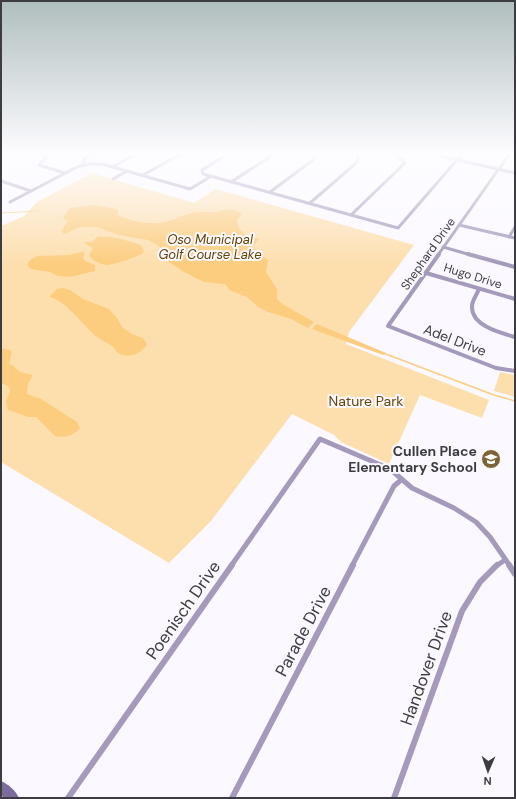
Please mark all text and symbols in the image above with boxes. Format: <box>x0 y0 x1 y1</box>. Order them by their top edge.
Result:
street label: Shephard Drive <box>397 214 459 293</box>
water label: Oso Municipal Golf Course Lake <box>158 231 262 263</box>
street label: Hugo Drive <box>442 260 504 293</box>
street label: Adel Drive <box>421 320 489 360</box>
park label: Nature Park <box>329 392 403 410</box>
place label: Cullen Place Elementary School <box>348 442 477 476</box>
school or university icon: Cullen Place Elementary School <box>480 448 502 470</box>
street label: Poenisch Drive <box>141 556 225 664</box>
street label: Parade Drive <box>270 582 336 680</box>
street label: Handover Drive <box>395 608 457 728</box>
north arrow <box>468 751 508 791</box>
text: N <box>483 774 492 788</box>

